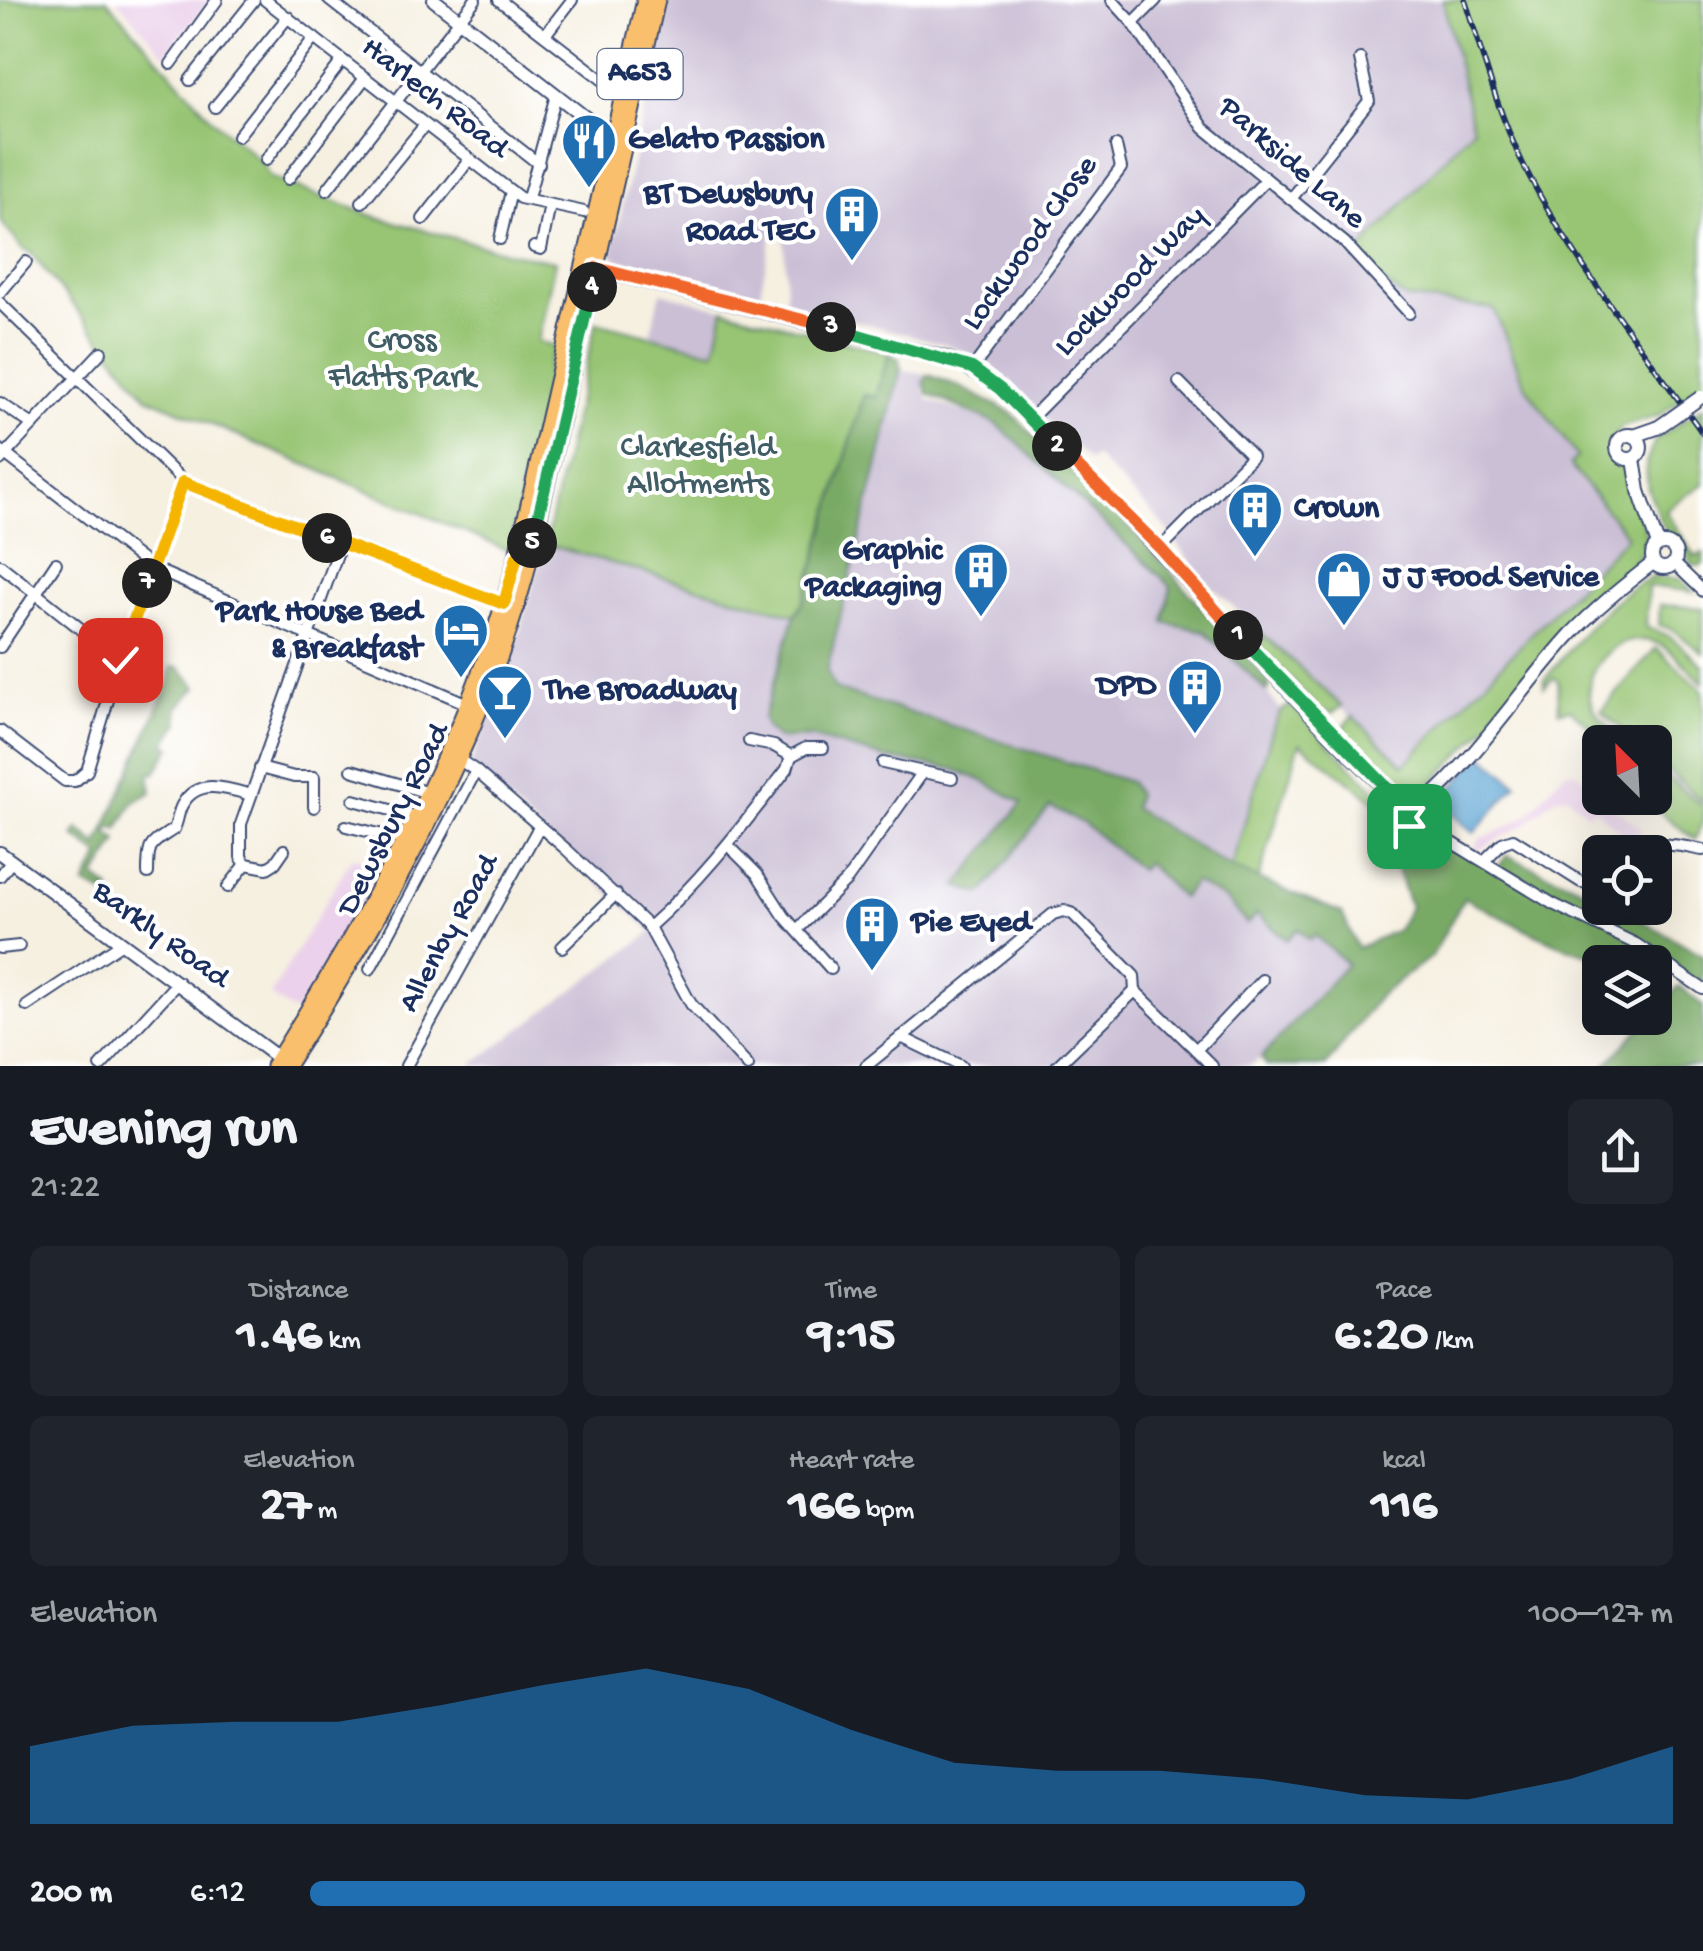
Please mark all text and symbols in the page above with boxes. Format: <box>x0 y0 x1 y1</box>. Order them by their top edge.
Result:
street label: Harlech Road <box>353 30 517 170</box>
road number: A653 <box>598 49 682 99</box>
street label: Parkside Lane <box>1208 89 1373 239</box>
restaurant icon: Gelato Passion <box>559 111 619 190</box>
place label: Gelato Passion <box>628 122 825 160</box>
street label: Lockwood Close <box>955 149 1108 339</box>
place label: BT Dewsbury Road TEC <box>643 177 816 252</box>
building icon: BT Dewsbury Road TEC <box>822 184 882 263</box>
street label: Lockwood Way <box>1047 198 1215 366</box>
pin: 4 <box>567 262 617 312</box>
text: 4 <box>585 270 599 303</box>
pin: 3 <box>806 302 856 352</box>
text: 3 <box>824 310 838 343</box>
park label: Cross Flatts Park <box>327 323 479 398</box>
pin: 2 <box>1032 421 1082 471</box>
text: 2 <box>1050 429 1064 462</box>
park label: Clarkesfield Allotments <box>620 430 778 505</box>
building icon: Crown <box>1225 480 1285 559</box>
place label: Crown <box>1294 491 1380 529</box>
pin: 6 <box>302 513 352 563</box>
pin: 5 <box>507 518 557 568</box>
text: 6 <box>320 521 334 554</box>
text: 5 <box>525 526 539 559</box>
place label: Graphic Packaging <box>803 533 944 608</box>
building icon: Graphic Packaging <box>951 540 1011 619</box>
shop icon: J J Food Service <box>1314 549 1374 628</box>
pin: 7 <box>122 558 172 608</box>
place label: J J Food Service <box>1382 560 1601 598</box>
text: 7 <box>140 566 154 599</box>
place label: Park House Bed & Breakfast <box>214 594 425 669</box>
hotel icon: Park House Bed & Breakfast <box>431 601 491 680</box>
pin: 1 <box>1213 610 1263 660</box>
pin <box>78 618 163 703</box>
text: 1 <box>1232 618 1244 651</box>
icon: check <box>93 633 148 688</box>
building icon: DPD <box>1165 657 1225 736</box>
bar icon: The Broadway <box>475 662 535 741</box>
place label: DPD <box>1094 668 1157 706</box>
place label: The Broadway <box>541 673 737 711</box>
street label: Dewsbury Road <box>329 716 461 924</box>
north arrow <box>1582 725 1672 815</box>
map controls <box>1582 725 1672 1035</box>
pin <box>1367 784 1452 869</box>
icon: arrive <box>1382 799 1437 854</box>
button: locate <box>1582 835 1672 925</box>
street label: Allenby Road <box>391 846 510 1020</box>
street label: Barkly Road <box>83 873 238 1000</box>
building icon: Pie Eyed <box>842 894 902 973</box>
place label: Pie Eyed <box>909 905 1034 943</box>
button: layers <box>1582 945 1672 1035</box>
button: share <box>1568 1099 1673 1204</box>
text: Evening run <box>30 1100 297 1164</box>
text: 21:22 <box>30 1170 100 1208</box>
text: Distance <box>249 1275 348 1308</box>
text: Time <box>826 1275 877 1308</box>
text: Pace <box>1377 1275 1432 1308</box>
text: 1.46 <box>237 1308 322 1367</box>
text: 9:15 <box>808 1308 895 1367</box>
text: 6:20 <box>1334 1308 1428 1367</box>
text: km <box>322 1325 361 1358</box>
text: /km <box>1428 1325 1474 1358</box>
text: Elevation <box>243 1445 354 1478</box>
text: Heart rate <box>789 1445 914 1478</box>
text: kcal <box>1382 1445 1426 1478</box>
text: 27 <box>260 1478 311 1537</box>
text: 166 <box>789 1478 859 1537</box>
text: 116 <box>1371 1478 1437 1537</box>
text: m <box>311 1495 337 1528</box>
text: bpm <box>859 1495 914 1528</box>
text: Elevation <box>30 1596 157 1634</box>
text: 100–127 m <box>1529 1596 1673 1634</box>
text: 200 m <box>30 1875 112 1913</box>
text: 6:12 <box>190 1875 245 1913</box>

